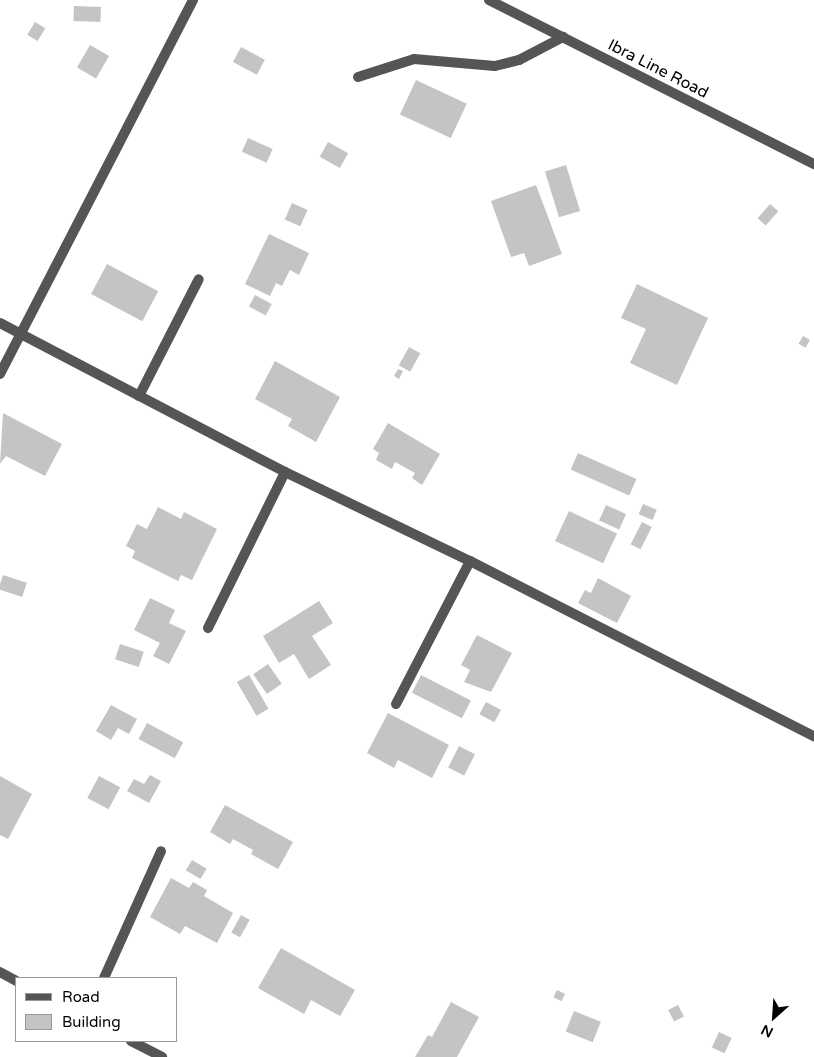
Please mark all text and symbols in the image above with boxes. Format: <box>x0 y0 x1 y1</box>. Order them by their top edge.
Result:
street label: Ibra Line Road <box>605 35 711 103</box>
legend <box>15 977 178 1042</box>
text: Road <box>62 988 100 1006</box>
north arrow <box>749 992 799 1042</box>
text: Building <box>62 1013 121 1031</box>
text: N <box>758 1021 776 1041</box>

